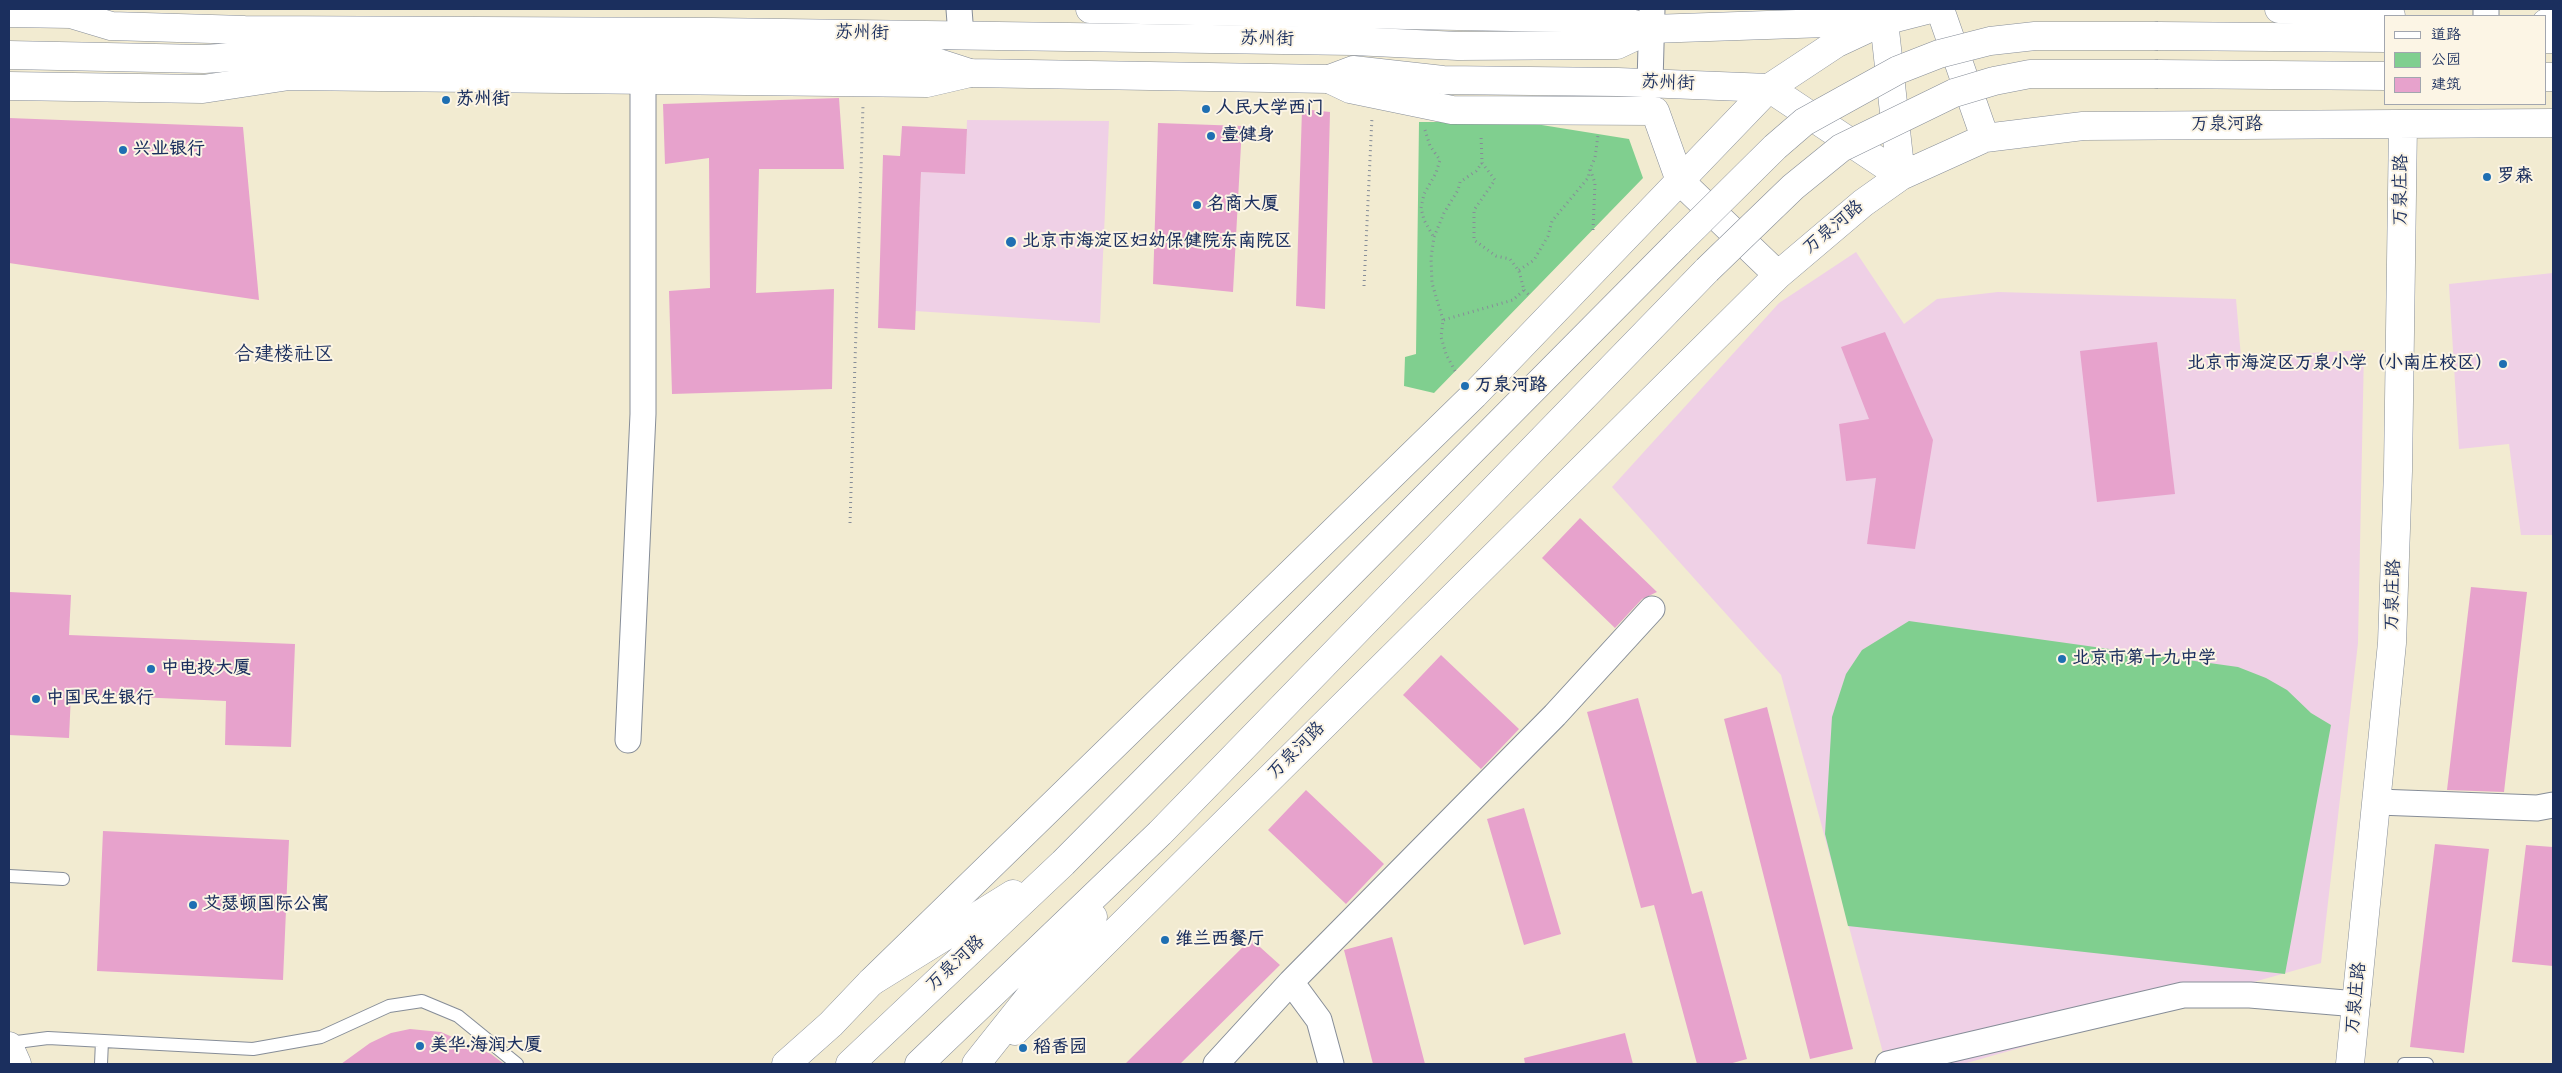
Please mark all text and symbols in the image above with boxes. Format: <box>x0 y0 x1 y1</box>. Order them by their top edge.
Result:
legend <box>2384 15 2547 105</box>
street label: 苏州街 <box>835 23 889 45</box>
text: 道路 <box>2431 25 2461 45</box>
street label: 苏州街 <box>1240 29 1294 51</box>
text: 公园 <box>2431 50 2461 70</box>
street label: 苏州街 <box>1641 72 1695 96</box>
text: 建筑 <box>2431 75 2461 95</box>
place label: 苏州街 <box>456 89 510 111</box>
marker: 苏州街 <box>440 94 452 106</box>
place label: 人民大学西门 <box>1216 98 1324 120</box>
marker: 人民大学西门 <box>1200 103 1212 115</box>
street label: 万泉河路 <box>2191 114 2263 136</box>
place label: 壹健身 <box>1221 125 1275 147</box>
marker: 壹健身 <box>1205 130 1217 142</box>
place label: 兴业银行 <box>133 139 205 161</box>
marker: 兴业银行 <box>117 144 129 156</box>
street label: 万泉庄路 <box>2391 154 2413 226</box>
place label: 罗森 <box>2497 166 2533 188</box>
marker: 罗森 <box>2481 171 2493 183</box>
place label: 名商大厦 <box>1207 194 1279 216</box>
street label: 万泉河路 <box>1799 197 1869 259</box>
marker: 名商大厦 <box>1191 199 1203 211</box>
place label: 北京市海淀区妇幼保健院东南院区 <box>1022 231 1292 253</box>
marker: 北京市海淀区妇幼保健院东南院区 <box>1004 235 1018 249</box>
district label: 合建楼社区 <box>234 344 334 368</box>
place label: 北京市海淀区万泉小学（小南庄校区） <box>2187 353 2493 375</box>
marker: 北京市海淀区万泉小学（小南庄校区） <box>2497 358 2509 370</box>
place label: 万泉河路 <box>1475 375 1547 397</box>
marker: 万泉河路 <box>1459 380 1471 392</box>
street label: 万泉庄路 <box>2382 559 2406 631</box>
place label: 北京市第十九中学 <box>2072 648 2216 670</box>
marker: 北京市第十九中学 <box>2056 653 2068 665</box>
place label: 中电投大厦 <box>161 658 251 680</box>
marker: 中电投大厦 <box>145 663 157 675</box>
place label: 中国民生银行 <box>46 688 154 710</box>
marker: 中国民生银行 <box>30 693 42 705</box>
street label: 万泉河路 <box>1264 718 1330 784</box>
place label: 艾瑟顿国际公寓 <box>203 894 329 916</box>
marker: 艾瑟顿国际公寓 <box>187 899 199 911</box>
place label: 维兰西餐厅 <box>1175 929 1265 951</box>
street label: 万泉河路 <box>922 932 990 996</box>
marker: 维兰西餐厅 <box>1159 934 1171 946</box>
street label: 万泉庄路 <box>2342 961 2372 1035</box>
place label: 美华·海润大厦 <box>430 1035 542 1057</box>
place label: 稻香园 <box>1033 1037 1087 1059</box>
marker: 美华·海润大厦 <box>414 1040 426 1052</box>
marker: 稻香园 <box>1017 1042 1029 1054</box>

